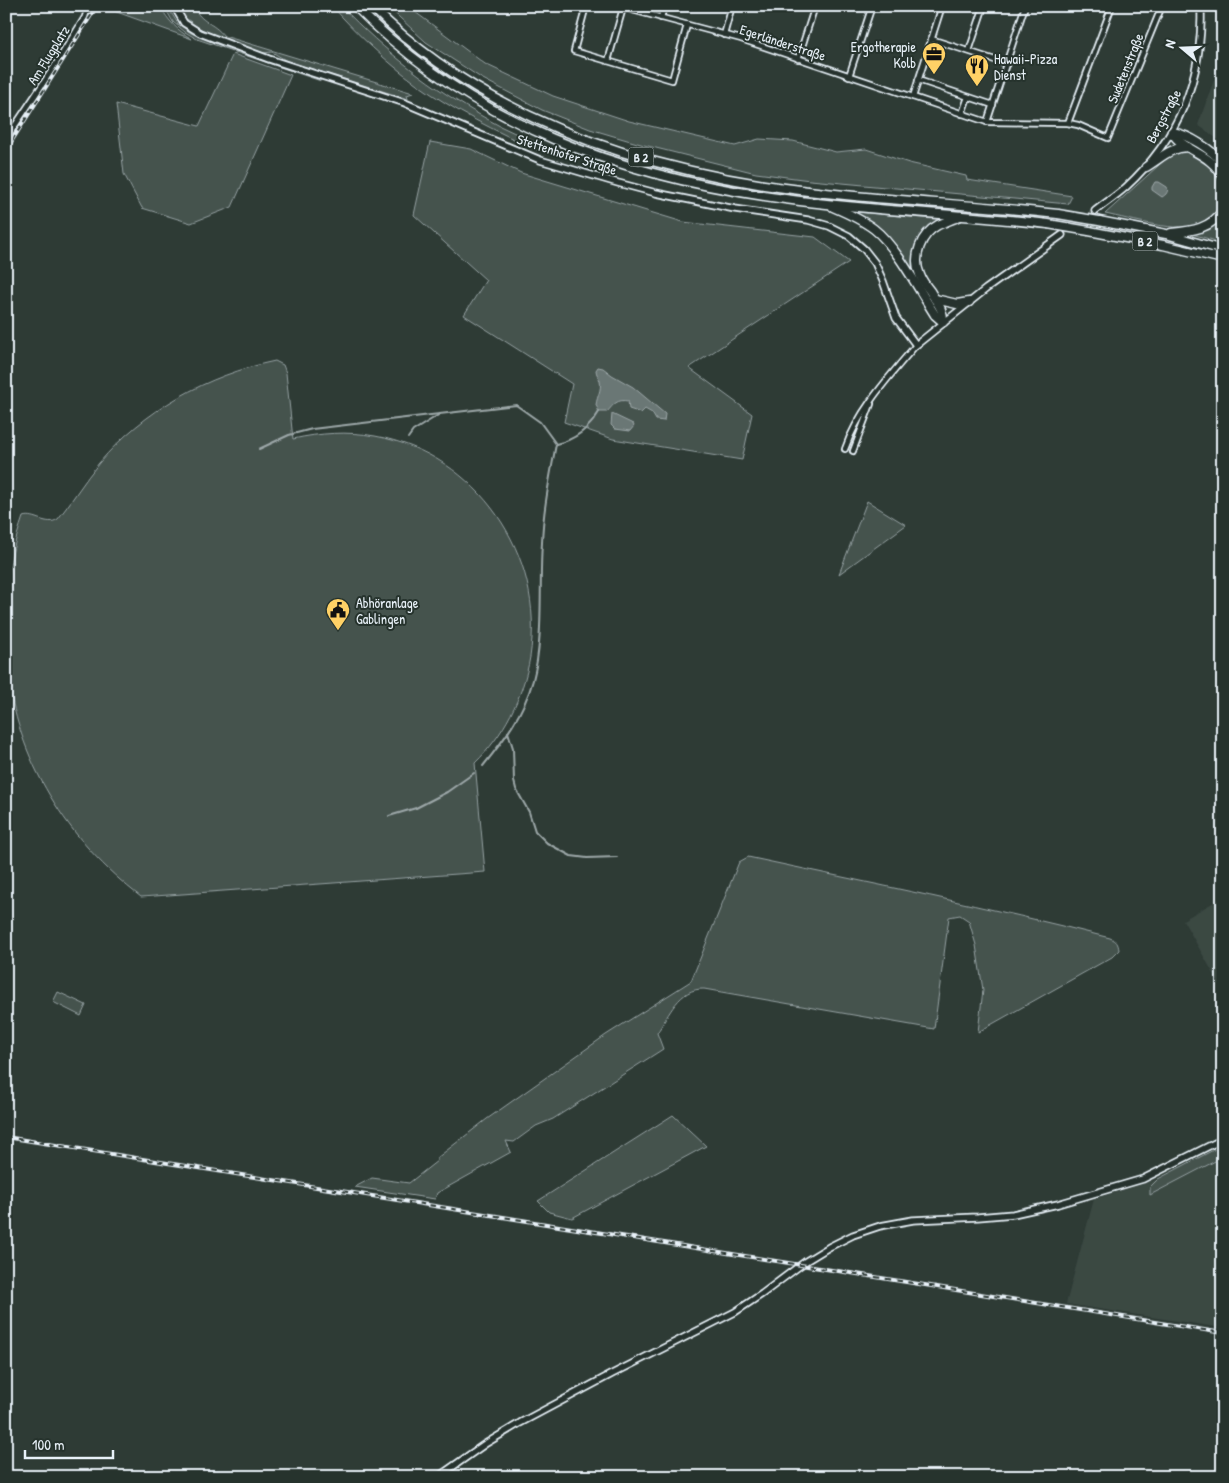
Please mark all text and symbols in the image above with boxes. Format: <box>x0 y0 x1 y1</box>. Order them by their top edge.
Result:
street label: Egerländerstraße <box>737 19 829 66</box>
street label: Am Flugplatz <box>22 22 74 89</box>
north arrow <box>1156 22 1206 72</box>
street label: Sudetenstraße <box>1102 30 1149 106</box>
text: N <box>1159 36 1180 50</box>
place label: Ergotherapie Kolb <box>851 37 916 72</box>
office icon: Ergotherapie Kolb <box>921 41 947 75</box>
place label: Hawaii-Pizza Dienst <box>994 49 1058 84</box>
restaurant icon: Hawaii-Pizza Dienst <box>964 53 990 87</box>
street label: Bergstraße <box>1141 85 1186 147</box>
street label: Stettenhofer Straße <box>514 129 620 180</box>
road number: B 2 <box>628 148 654 166</box>
road number: B 2 <box>1132 232 1158 250</box>
place label: Abhöranlage Gablingen <box>356 593 419 629</box>
public building icon: Abhöranlage Gablingen <box>325 597 351 631</box>
scale bar <box>25 1428 112 1460</box>
text: 100 m <box>32 1434 65 1455</box>

